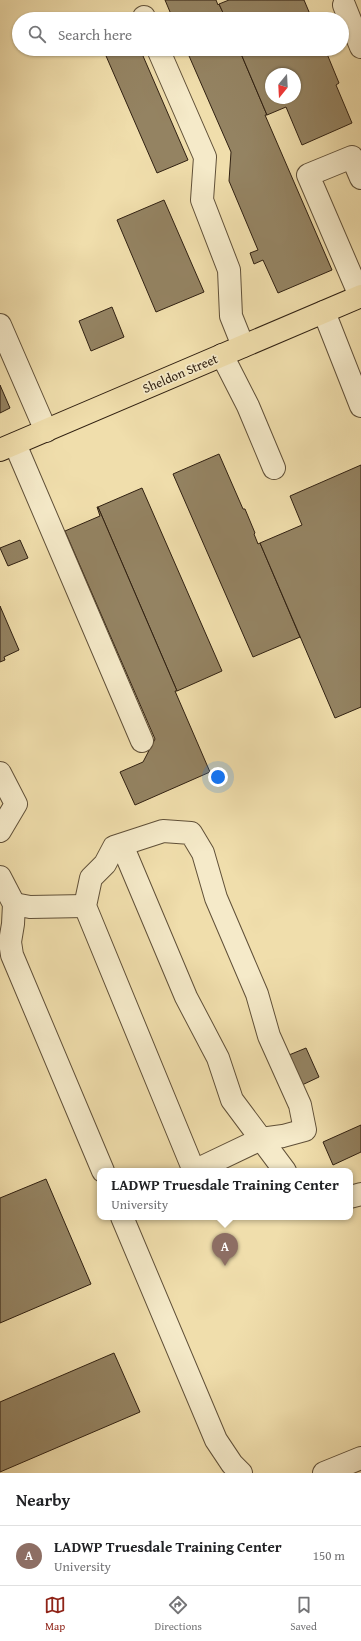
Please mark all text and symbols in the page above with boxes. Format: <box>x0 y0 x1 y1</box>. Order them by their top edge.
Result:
search box <box>12 12 349 56</box>
icon: search <box>26 23 48 45</box>
text: Search here <box>58 24 132 45</box>
north arrow <box>265 68 301 104</box>
street label: Sheldon Street <box>140 349 221 398</box>
your location <box>208 767 228 787</box>
popup <box>97 1168 353 1220</box>
text: LADWP Truesdale Training Center <box>111 1174 339 1195</box>
text: University <box>111 1195 168 1214</box>
pin: A <box>212 1233 238 1266</box>
text: Nearby <box>16 1487 70 1512</box>
text: LADWP Truesdale Training Center <box>54 1536 282 1557</box>
text: A <box>25 1546 33 1565</box>
text: 150 m <box>313 1546 345 1565</box>
text: University <box>54 1557 111 1576</box>
tab: Map <box>44 1594 66 1634</box>
tab: Directions <box>155 1594 202 1634</box>
tab: Saved <box>290 1594 317 1634</box>

